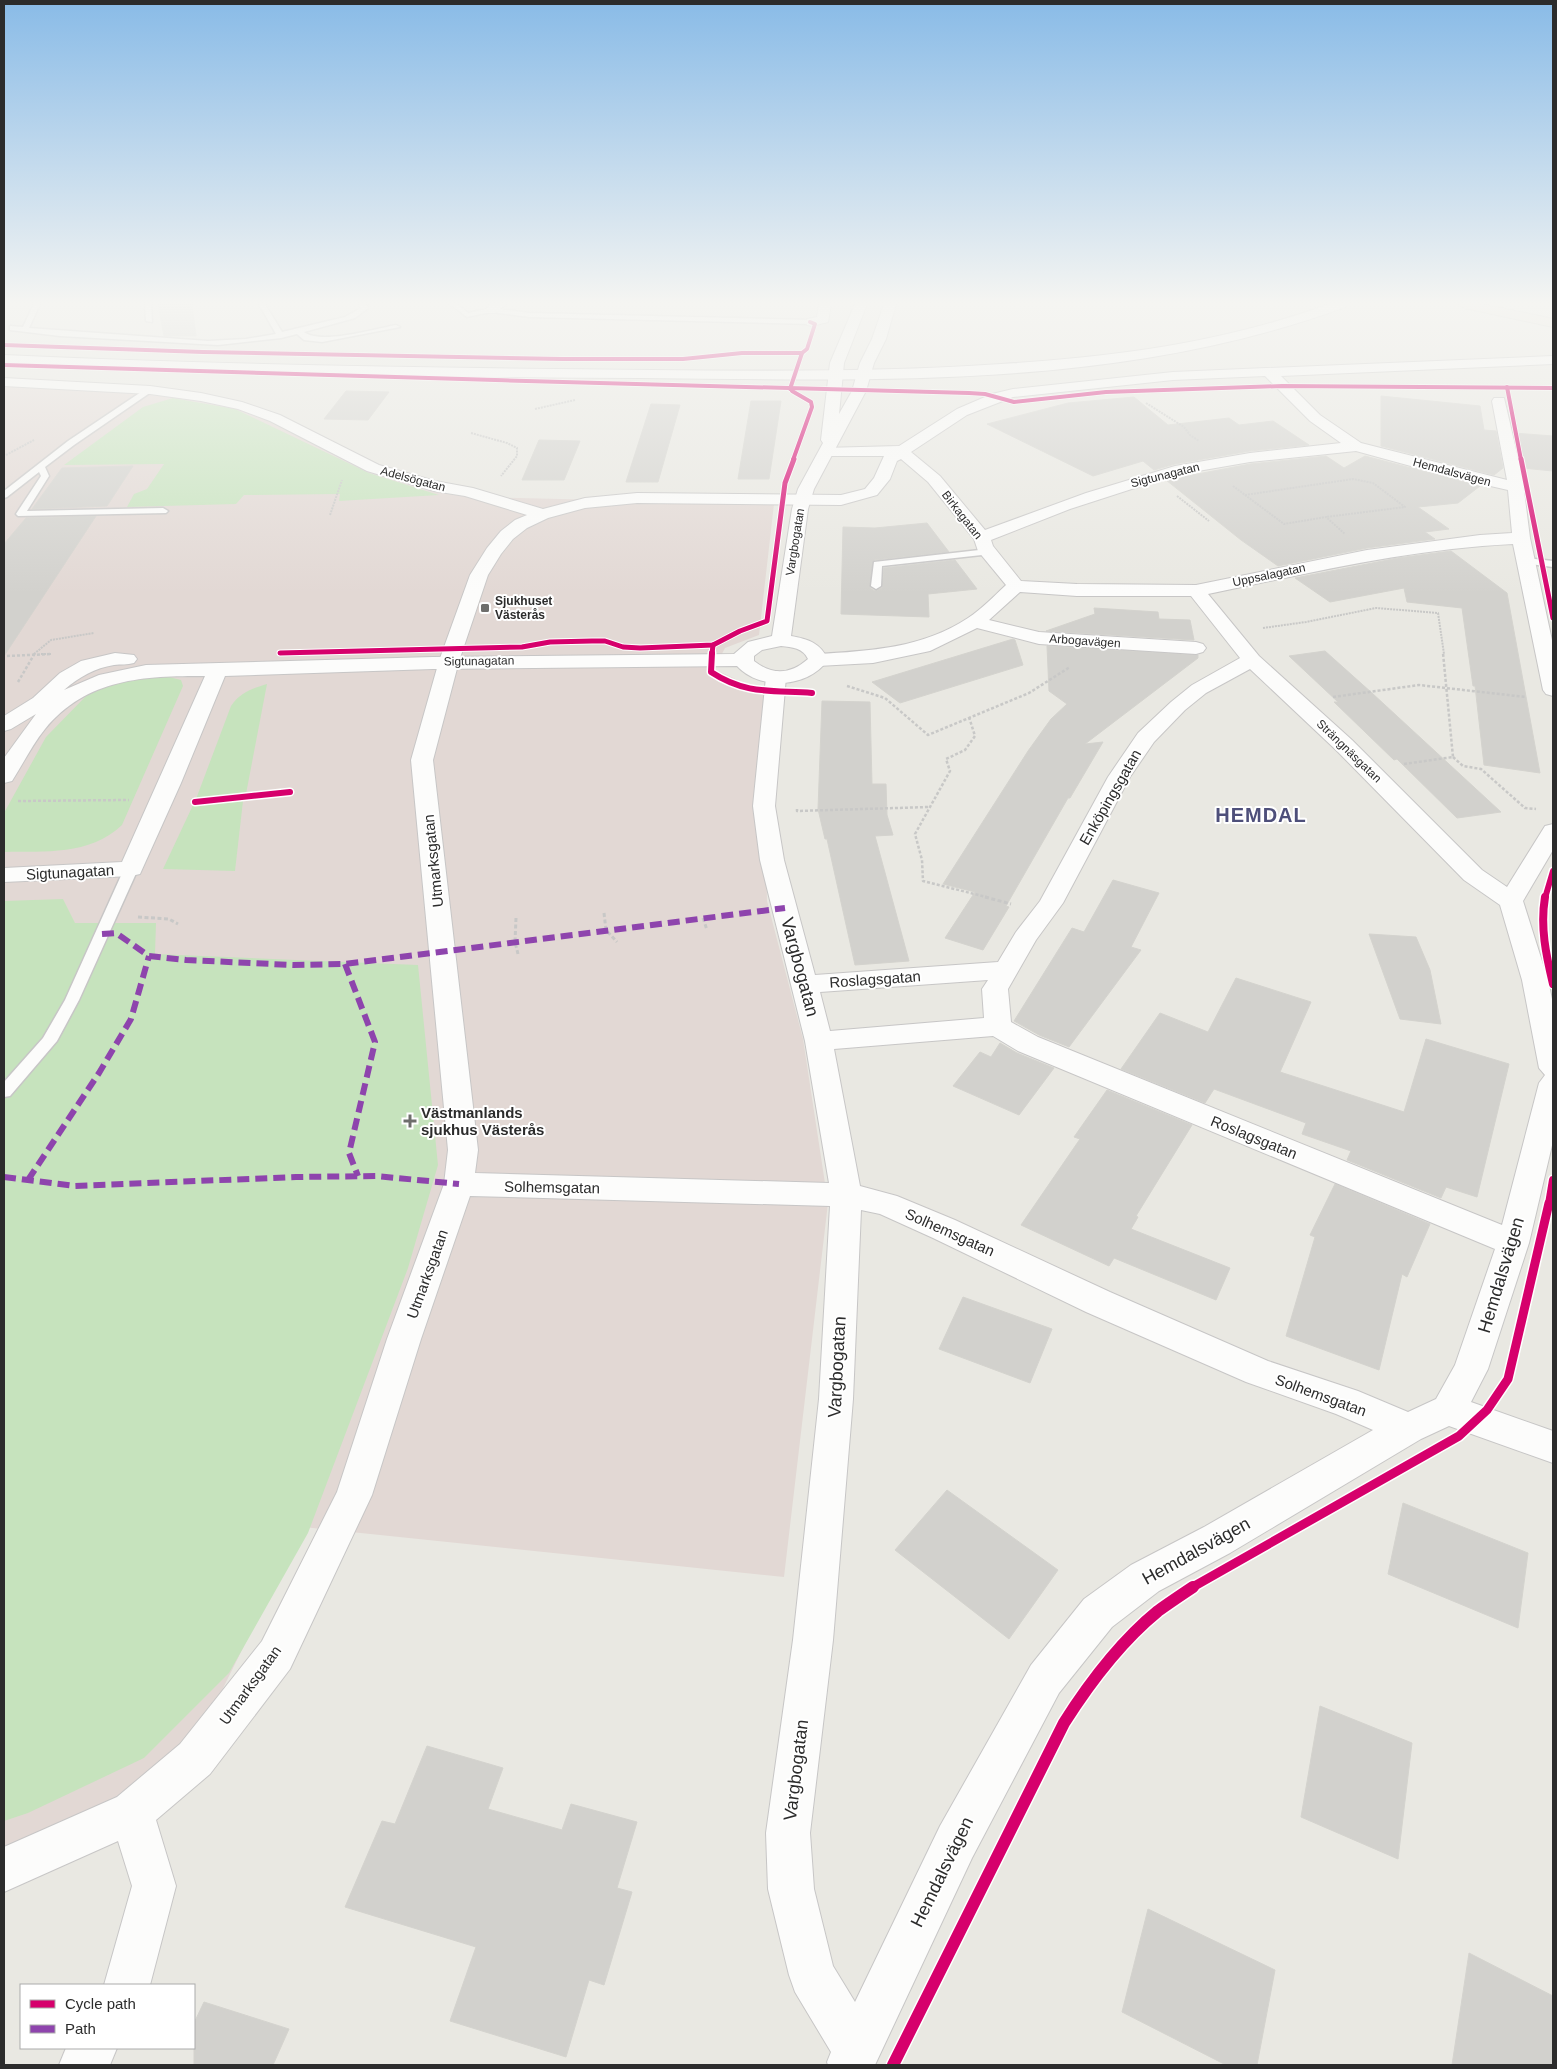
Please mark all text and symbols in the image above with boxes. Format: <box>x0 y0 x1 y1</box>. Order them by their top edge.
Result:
street label: Hemdalsvägen <box>1412 455 1492 489</box>
street label: Sigtunagatan <box>1129 460 1201 490</box>
street label: Adelsögatan <box>379 464 447 494</box>
street label: Birkagatan <box>939 488 985 542</box>
street label: Vargbogatan <box>783 507 807 577</box>
street label: Uppsalagatan <box>1231 560 1307 590</box>
place label: Sjukhuset Västerås <box>495 594 552 622</box>
marker: Sjukhuset Västerås <box>479 602 491 614</box>
street label: Arbogavägen <box>1049 632 1121 650</box>
street label: Sigtunagatan <box>444 653 514 669</box>
street label: Strängnäsgatan <box>1314 717 1384 785</box>
street label: Enköpingsgatan <box>1076 746 1144 848</box>
district label: HEMDAL <box>1215 804 1307 826</box>
street label: Utmarksgatan <box>420 814 446 908</box>
street label: Sigtunagatan <box>25 861 115 883</box>
street label: Vargbogatan <box>777 915 823 1019</box>
street label: Roslagsgatan <box>829 967 921 991</box>
place label: Västmanlands sjukhus Västerås <box>421 1104 544 1138</box>
street label: Roslagsgatan <box>1208 1112 1300 1162</box>
marker: Västmanlands sjukhus Västerås <box>403 1114 417 1128</box>
street label: Solhemsgatan <box>504 1178 600 1196</box>
street label: Solhemsgatan <box>903 1205 997 1259</box>
street label: Hemdalsvägen <box>1474 1215 1528 1335</box>
street label: Utmarksgatan <box>403 1227 451 1321</box>
street label: Vargbogatan <box>824 1316 850 1418</box>
street label: Solhemsgatan <box>1273 1371 1369 1419</box>
street label: Hemdalsvägen <box>1139 1513 1253 1589</box>
street label: Utmarksgatan <box>216 1642 284 1728</box>
street label: Vargbogatan <box>780 1718 812 1822</box>
street label: Hemdalsvägen <box>907 1814 977 1930</box>
legend <box>20 1984 195 2049</box>
text: Cycle path <box>65 1995 136 2012</box>
text: Path <box>65 2020 96 2037</box>

